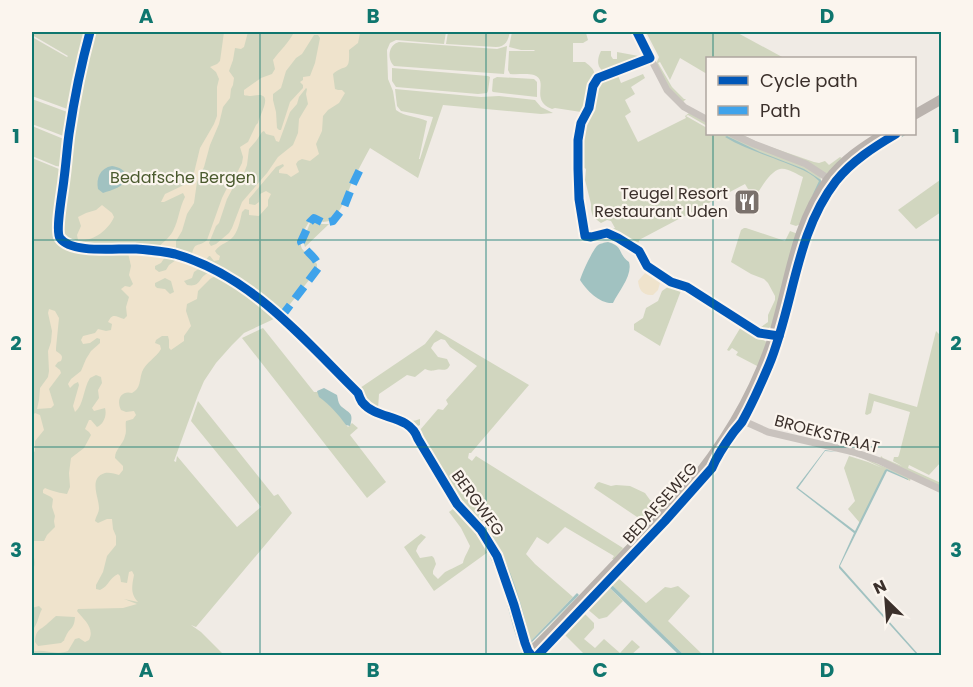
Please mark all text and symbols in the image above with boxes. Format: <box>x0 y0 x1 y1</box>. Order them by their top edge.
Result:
text: A <box>139 2 154 30</box>
text: B <box>366 2 380 30</box>
text: C <box>592 2 608 30</box>
text: D <box>820 2 834 30</box>
legend <box>706 57 916 135</box>
text: Cycle path <box>760 68 858 93</box>
text: Path <box>760 98 801 123</box>
text: 1 <box>12 122 20 150</box>
text: 1 <box>952 122 960 150</box>
park label: Bedafsche Bergen <box>110 166 256 189</box>
place label: Teugel Resort Restaurant Uden <box>594 182 728 223</box>
restaurant icon: Teugel Resort Restaurant Uden <box>732 187 762 217</box>
text: 2 <box>10 329 22 357</box>
text: 2 <box>950 329 962 357</box>
street label: BROEKSTRAAT <box>772 409 882 459</box>
street label: BEDAFSEWEG <box>617 457 703 549</box>
street label: BERGWEG <box>446 465 510 541</box>
text: 3 <box>10 536 22 564</box>
text: 3 <box>950 536 962 564</box>
north arrow <box>856 570 916 630</box>
text: N <box>870 574 890 600</box>
text: A <box>139 656 154 684</box>
text: B <box>366 656 380 684</box>
text: C <box>592 656 608 684</box>
text: D <box>820 656 834 684</box>

